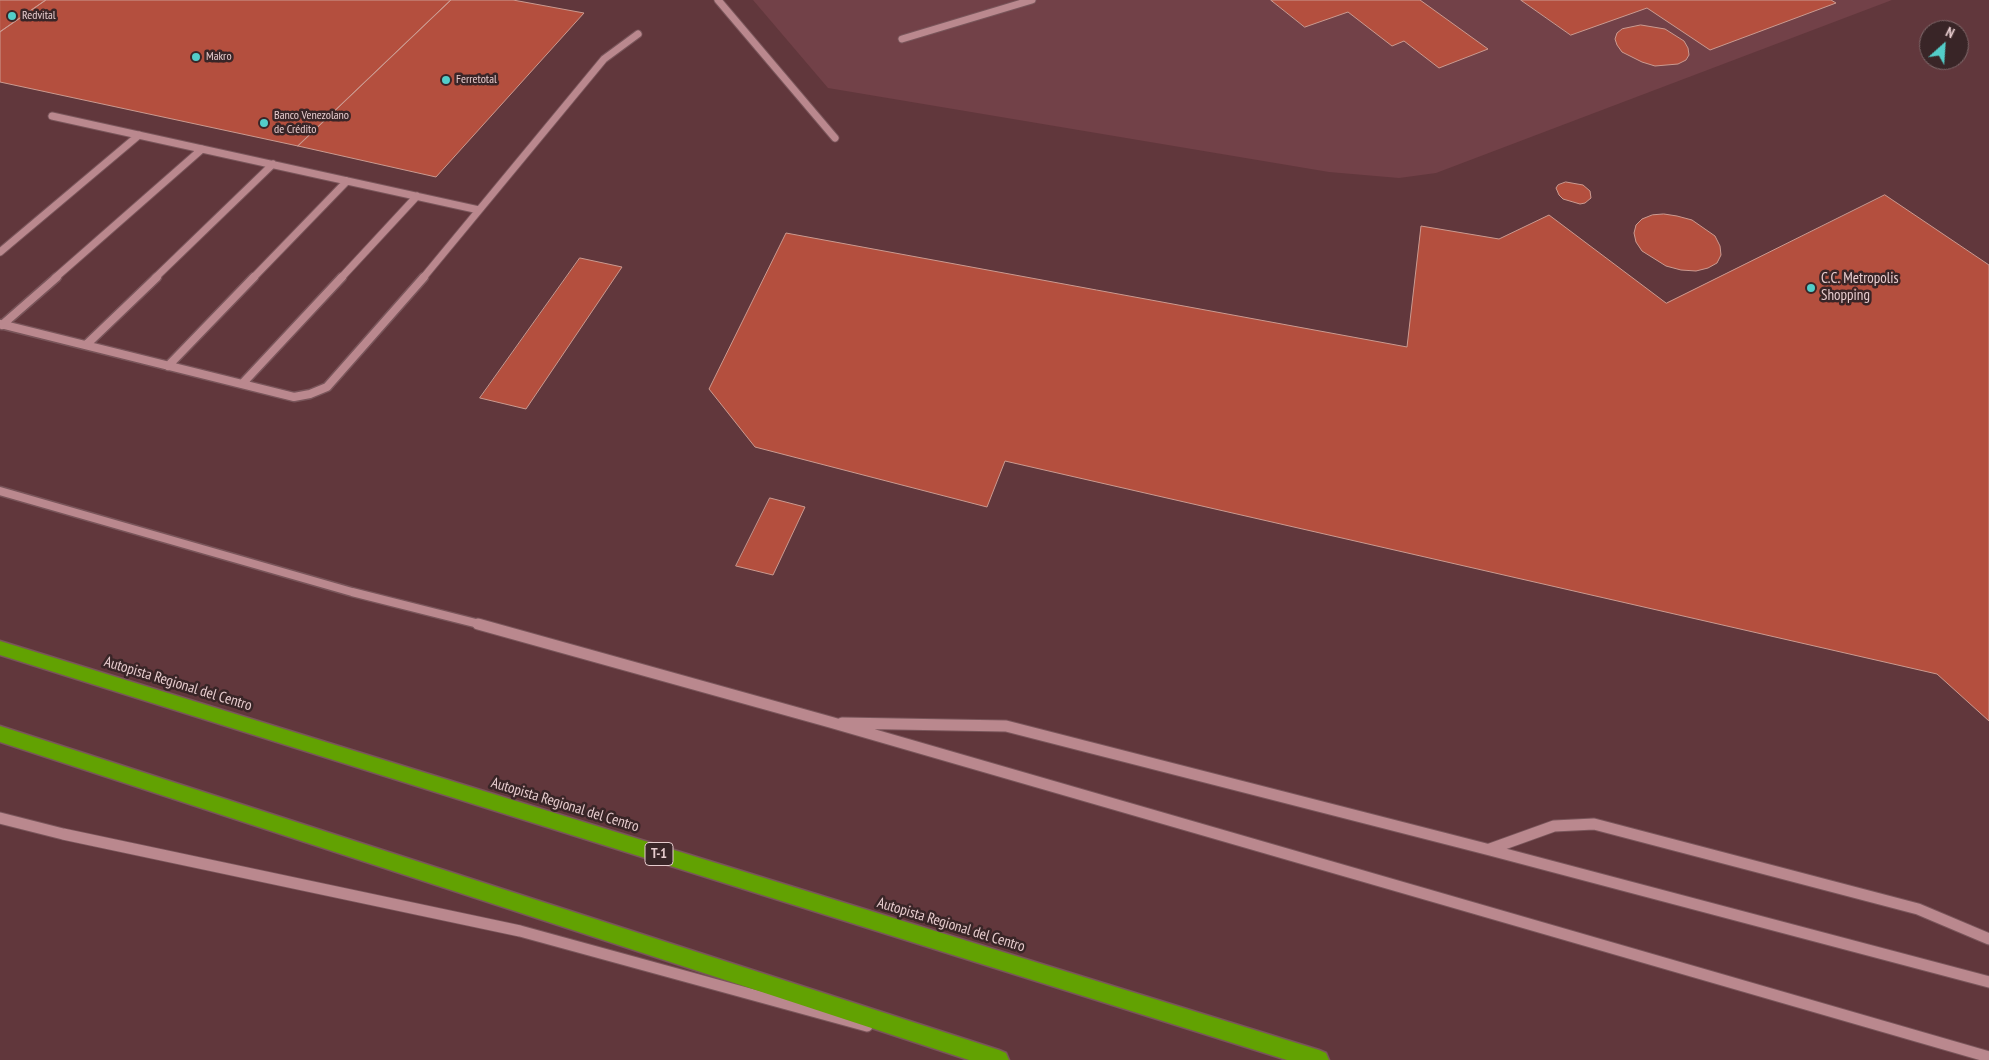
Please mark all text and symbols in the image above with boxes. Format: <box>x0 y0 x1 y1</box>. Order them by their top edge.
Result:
place label: Redvital <box>22 9 56 23</box>
marker: Redvital <box>6 10 18 22</box>
north arrow <box>1919 20 1969 70</box>
text: N <box>1943 23 1957 42</box>
place label: Makro <box>206 50 232 64</box>
marker: Makro <box>190 51 202 63</box>
place label: Ferretotal <box>456 73 497 87</box>
marker: Ferretotal <box>440 74 452 86</box>
place label: Banco Venezolano de Crédito <box>274 109 349 137</box>
marker: Banco Venezolano de Crédito <box>258 117 270 129</box>
place label: C.C. Metropolis Shopping <box>1821 270 1899 305</box>
marker: C.C. Metropolis Shopping <box>1805 282 1817 294</box>
street label: Autopista Regional del Centro <box>102 653 254 715</box>
street label: Autopista Regional del Centro <box>489 774 641 836</box>
road number: T-1 <box>645 842 673 866</box>
street label: Autopista Regional del Centro <box>875 894 1027 956</box>

